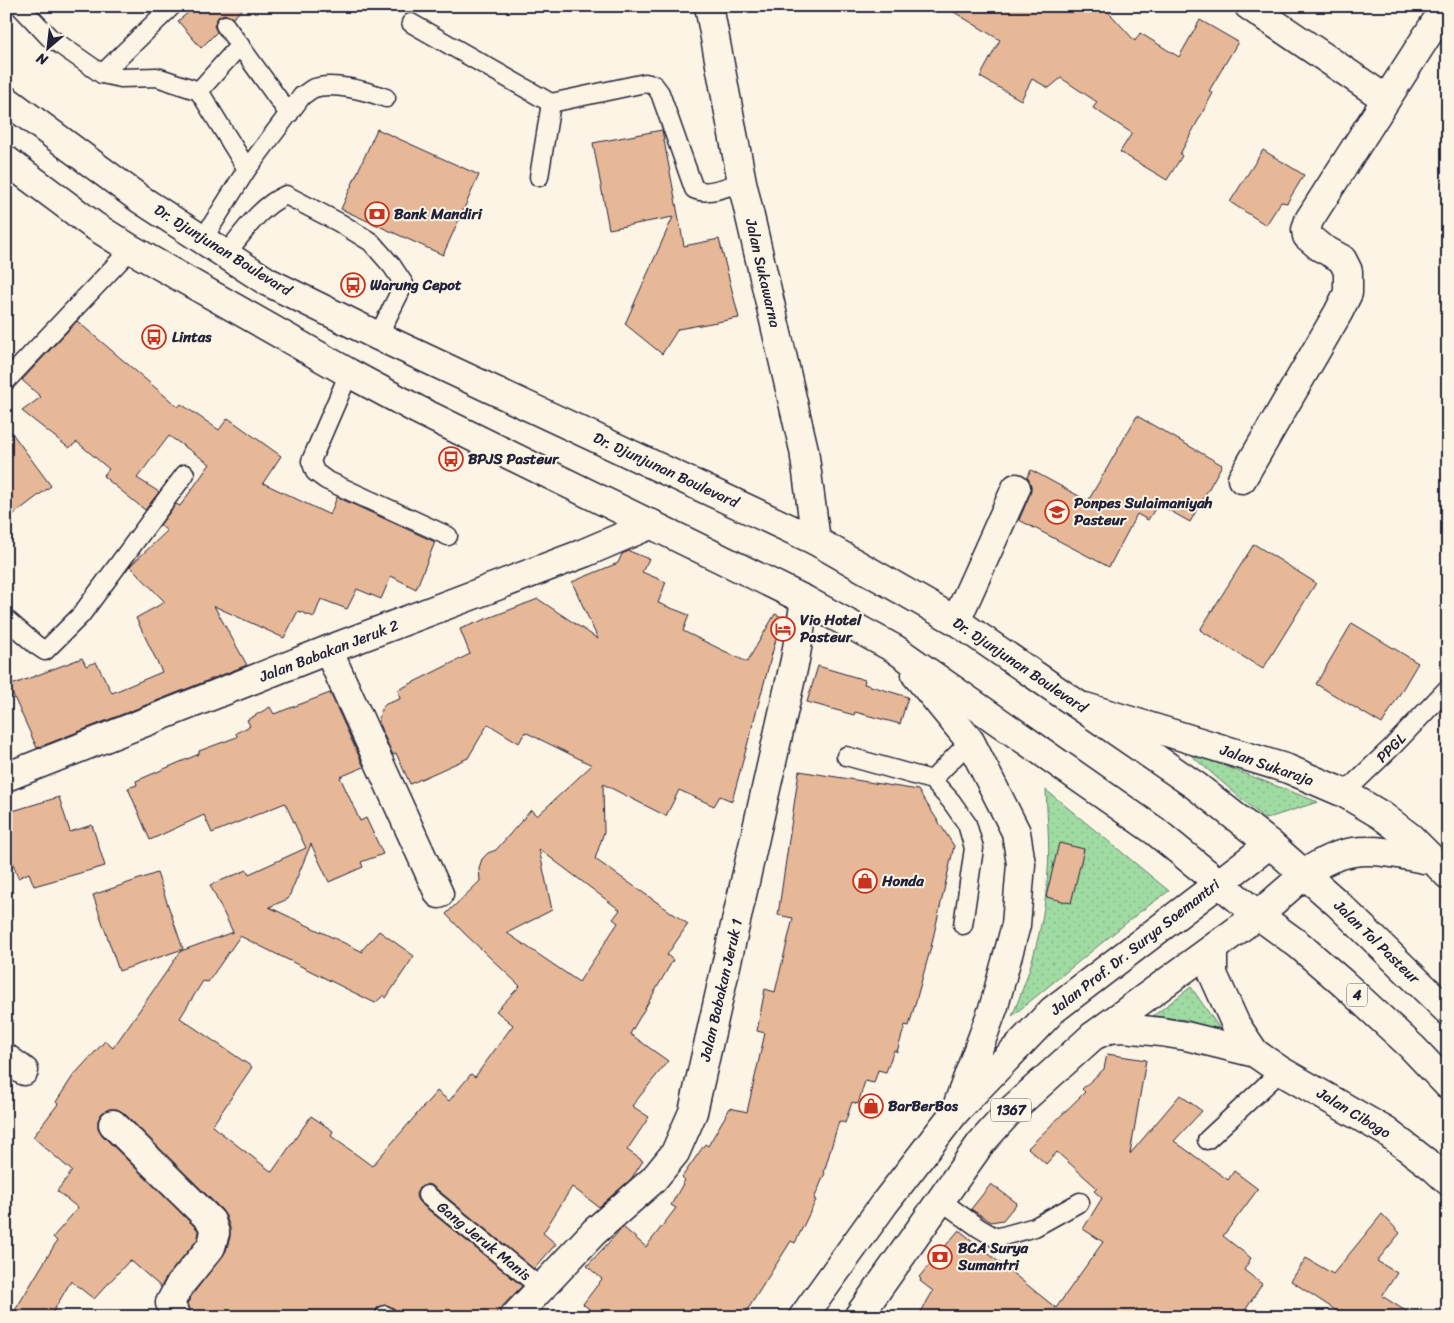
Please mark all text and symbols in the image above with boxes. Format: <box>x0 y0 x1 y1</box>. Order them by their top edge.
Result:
north arrow <box>22 22 72 72</box>
text: N <box>32 46 53 73</box>
street label: Dr. Djunjunan Boulevard <box>149 197 298 304</box>
bank icon: Bank Mandiri <box>364 201 390 227</box>
place label: Bank Mandiri <box>394 201 483 227</box>
street label: Jalan Sukawarna <box>738 215 788 330</box>
bus stop icon: Warung Cepot <box>340 272 366 298</box>
place label: Warung Cepot <box>370 272 462 298</box>
bus stop icon: Lintas <box>141 324 167 350</box>
place label: Lintas <box>172 324 212 350</box>
street label: Dr. Djunjunan Boulevard <box>589 425 744 516</box>
bus stop icon: BPJS Pasteur <box>438 446 464 472</box>
place label: BPJS Pasteur <box>468 446 560 472</box>
place label: Ponpes Sulaimaniyah Pasteur <box>1074 490 1213 533</box>
school or university icon: Ponpes Sulaimaniyah Pasteur <box>1044 499 1070 525</box>
place label: Vio Hotel Pasteur <box>800 607 862 650</box>
street label: Dr. Djunjunan Boulevard <box>947 610 1094 721</box>
street label: Jalan Babakan Jeruk 2 <box>255 612 403 690</box>
hotel icon: Vio Hotel Pasteur <box>770 616 796 642</box>
street label: PPGL <box>1370 727 1412 769</box>
street label: Jalan Sukaraja <box>1216 737 1318 793</box>
shop icon: Honda <box>852 868 878 894</box>
place label: Honda <box>881 868 924 894</box>
street label: Jalan Prof. Dr. Surya Soemantri <box>1044 872 1226 1022</box>
street label: Jalan Tol Pasteur <box>1327 893 1427 991</box>
street label: Jalan Babakan Jeruk 1 <box>692 916 750 1065</box>
road number: 4 <box>1347 984 1367 1006</box>
street label: Jalan Cibogo <box>1311 1080 1396 1146</box>
shop icon: BarBerBos <box>858 1093 884 1119</box>
place label: BarBerBos <box>888 1093 959 1119</box>
road number: 1367 <box>991 1098 1031 1122</box>
street label: Gang Jeruk Manis <box>431 1195 538 1288</box>
place label: BCA Surya Sumantri <box>957 1235 1029 1278</box>
bank icon: BCA Surya Sumantri <box>927 1244 953 1270</box>

